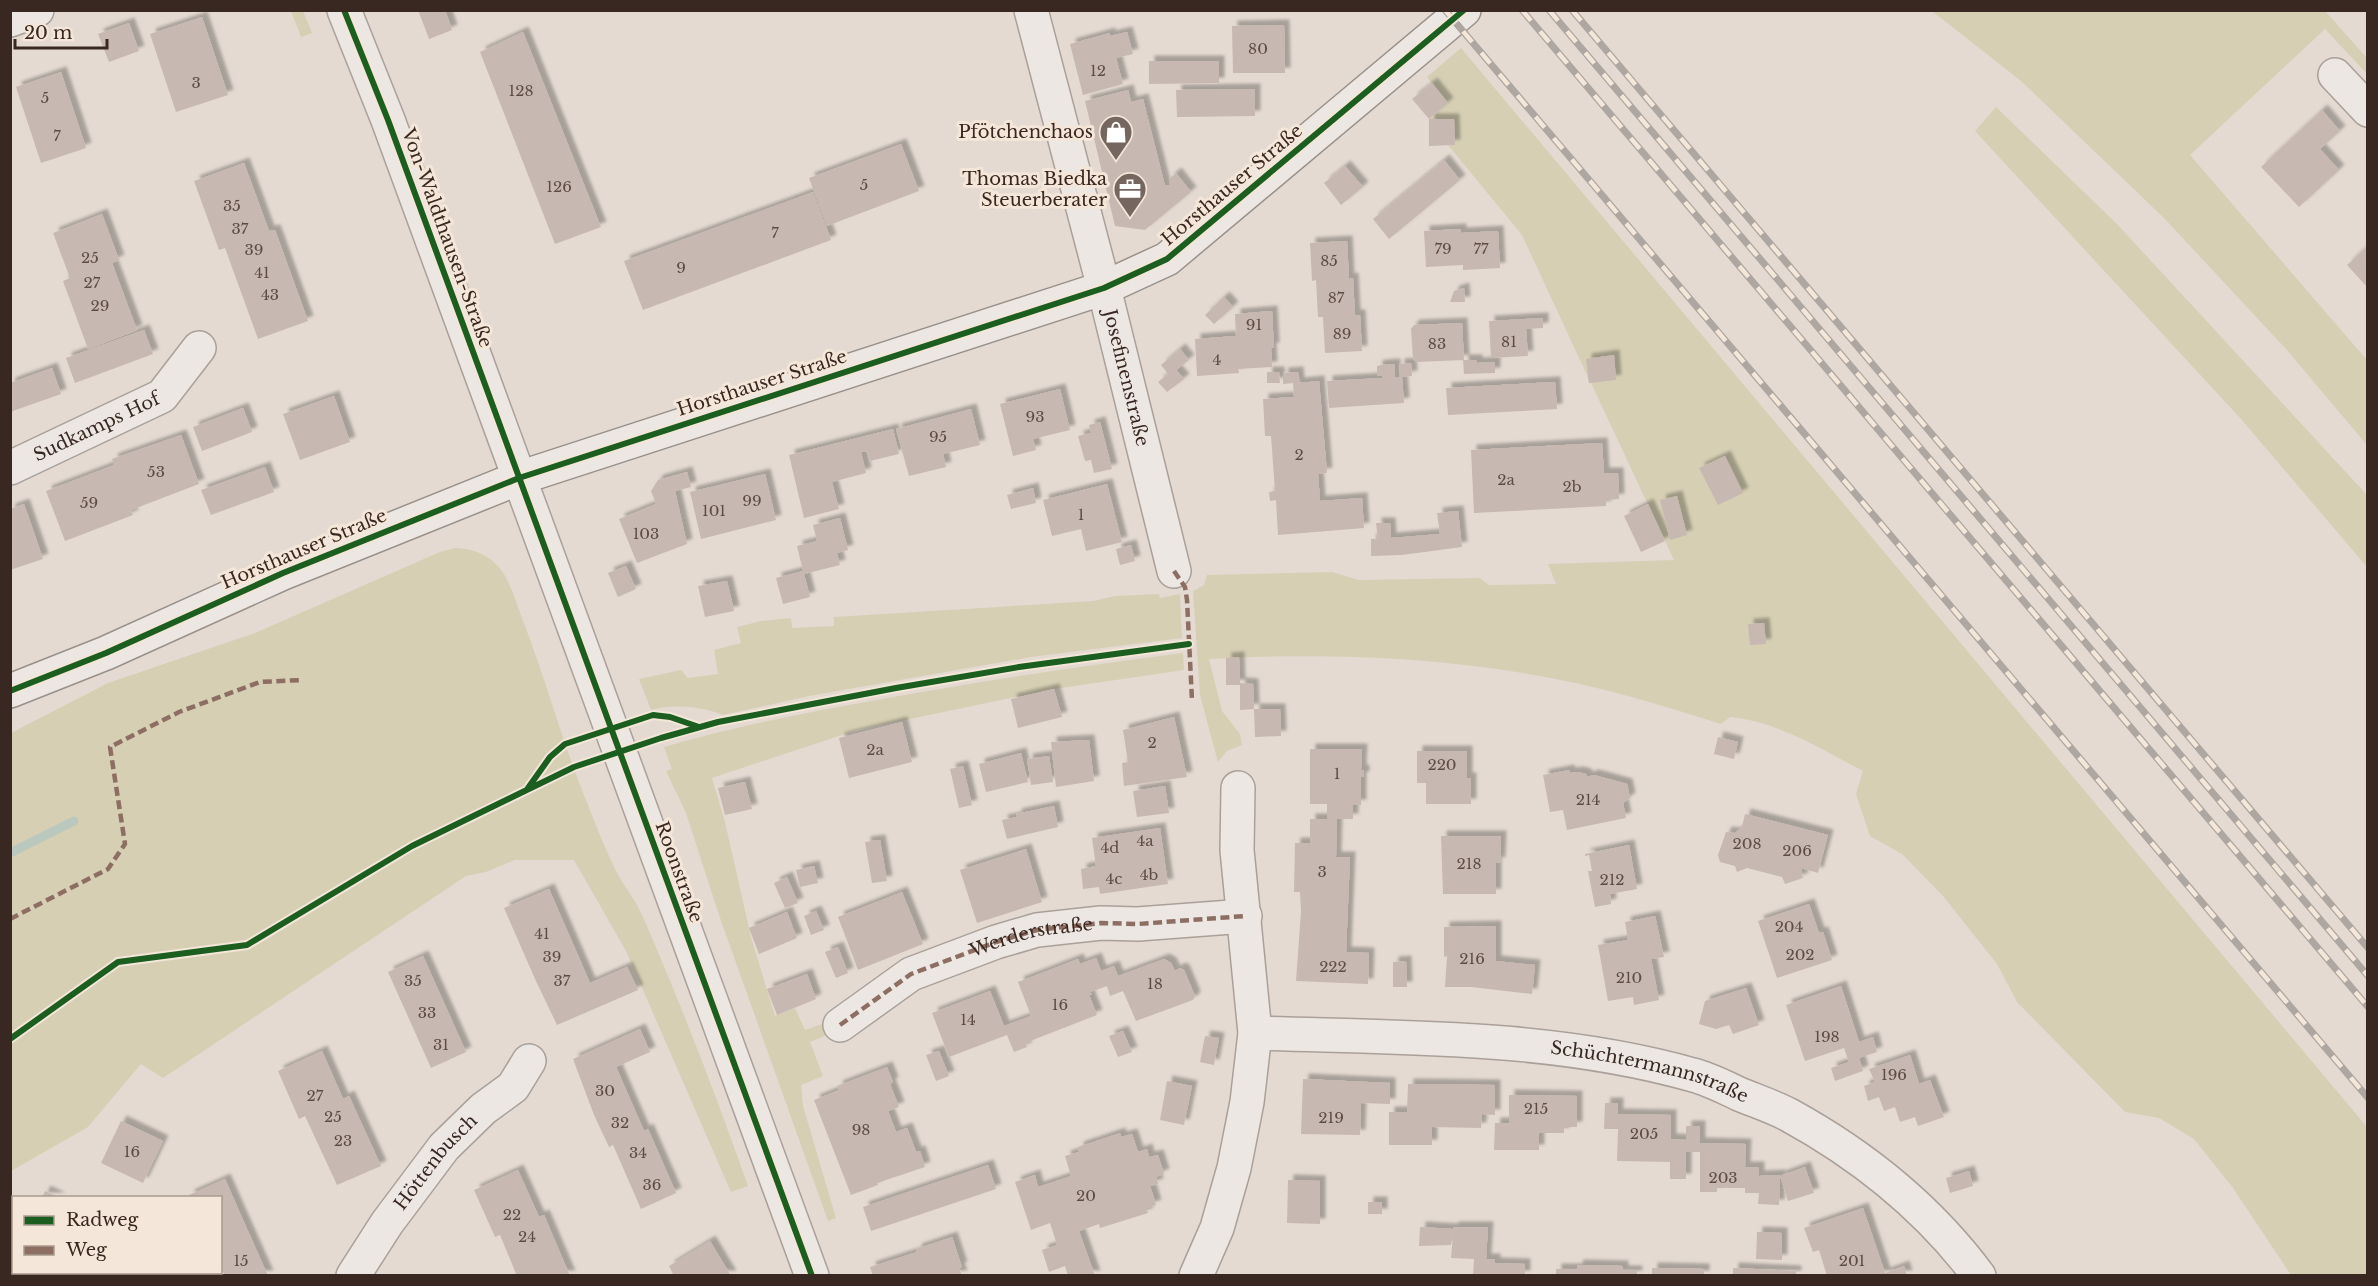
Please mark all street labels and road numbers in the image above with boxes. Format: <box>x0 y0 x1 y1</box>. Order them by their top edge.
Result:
street label: Horsthauser Straße <box>1157 120 1307 250</box>
street label: Von-Waldthausen-Straße <box>397 124 497 351</box>
street label: Josefinenstraße <box>1098 305 1154 448</box>
street label: Horsthauser Straße <box>674 345 850 421</box>
street label: Sudkamps Hof <box>30 386 166 466</box>
street label: Horsthauser Straße <box>218 504 390 594</box>
street label: Roonstraße <box>651 818 707 926</box>
street label: Werderstraße <box>966 913 1094 962</box>
street label: Schüchtermannstraße <box>1549 1037 1751 1108</box>
street label: Höttenbusch <box>390 1110 482 1215</box>

